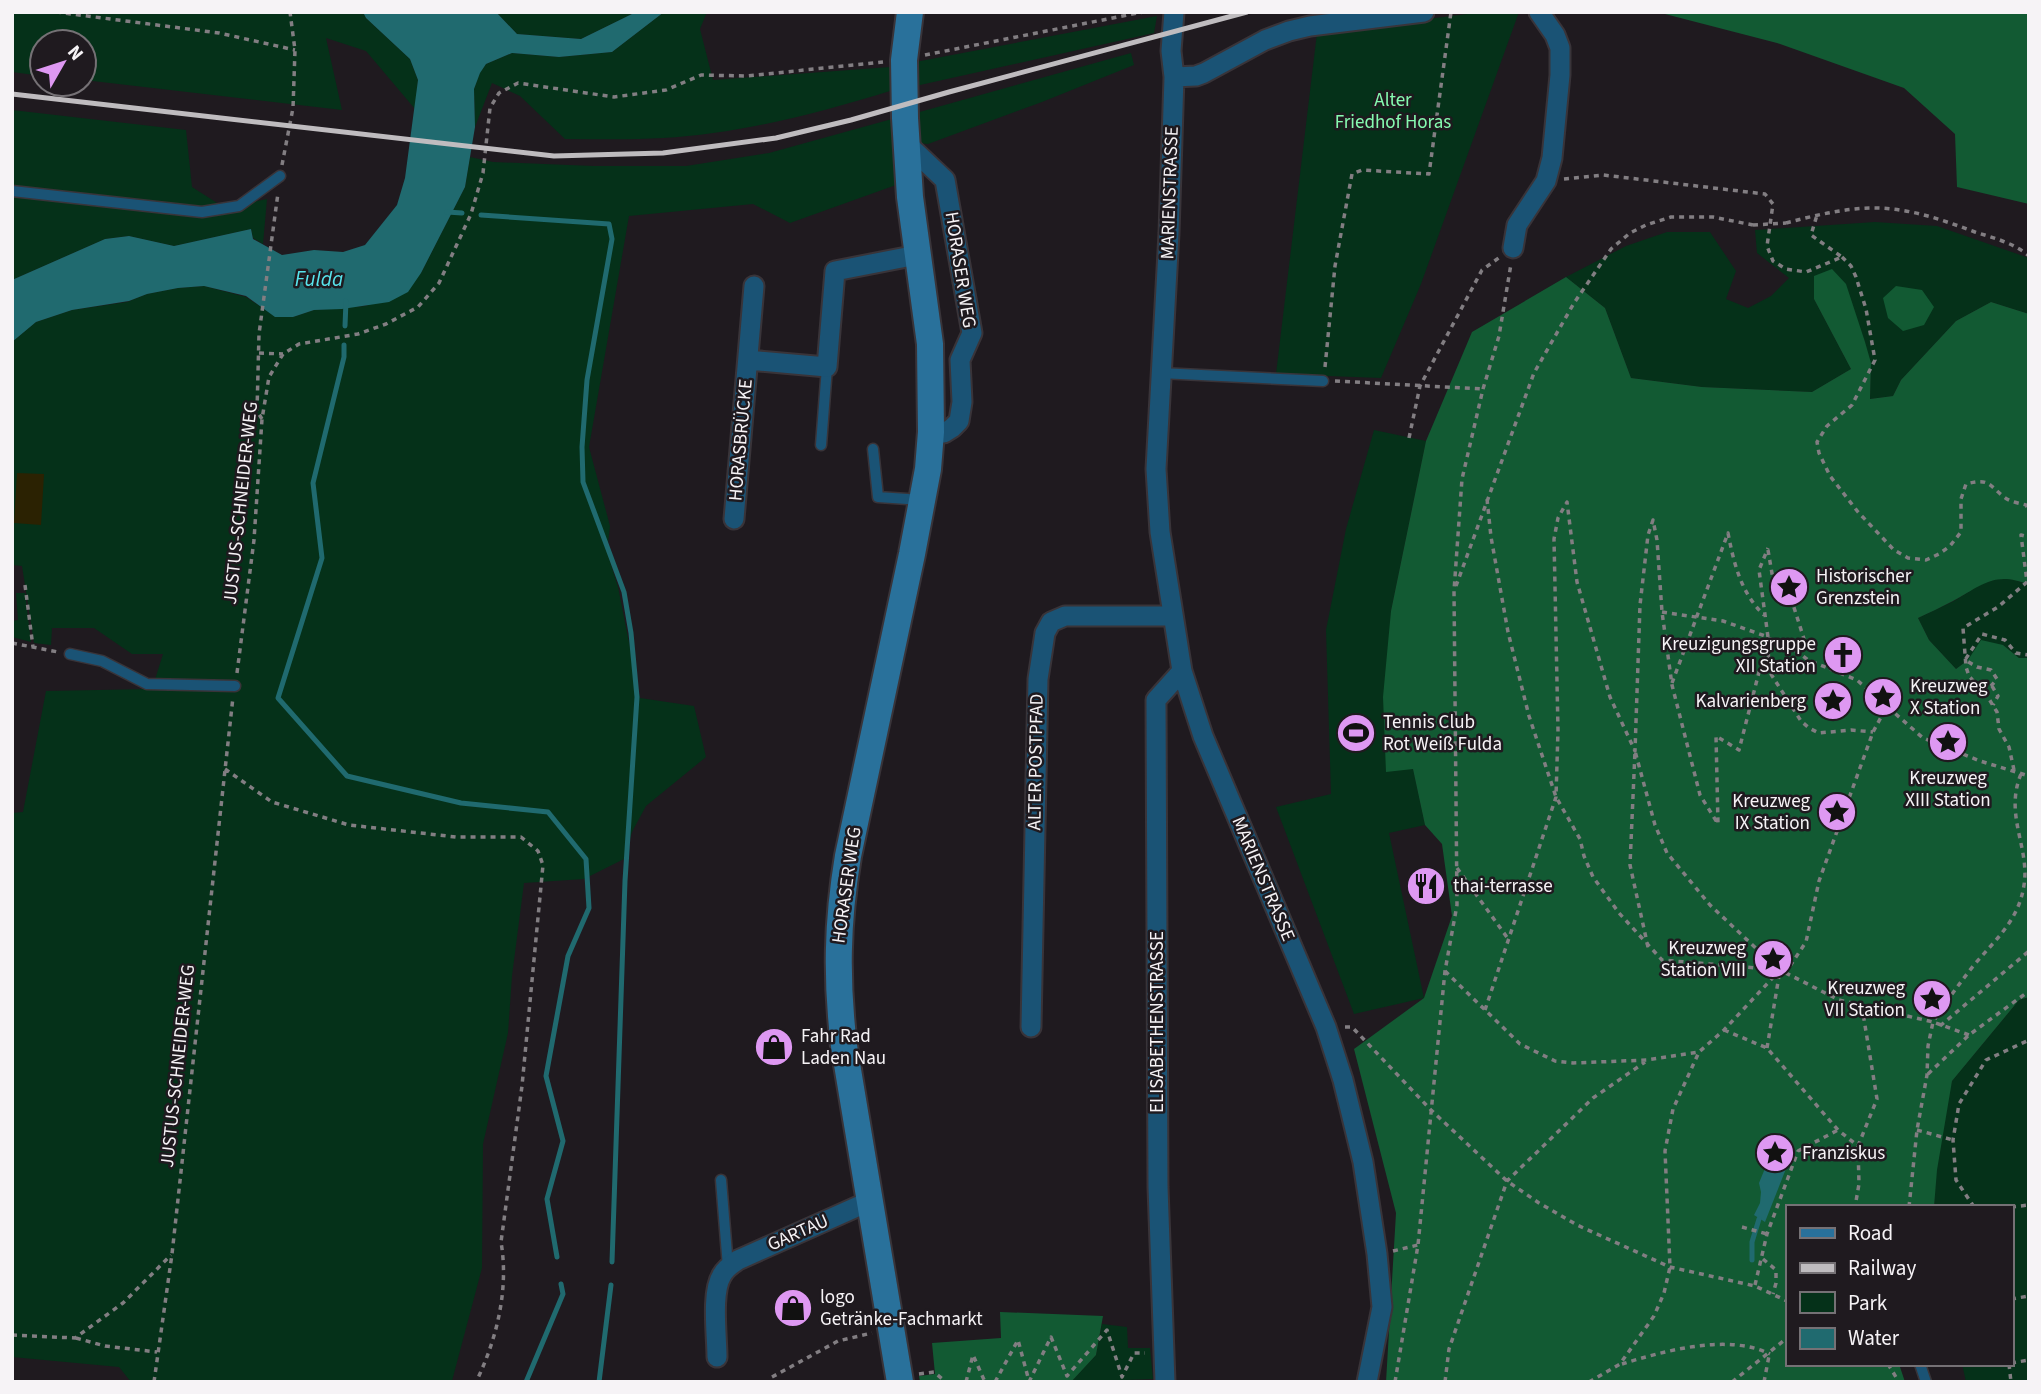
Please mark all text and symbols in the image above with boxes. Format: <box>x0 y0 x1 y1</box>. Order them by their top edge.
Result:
north arrow <box>28 28 98 98</box>
text: N <box>61 40 90 67</box>
park label: Alter Friedhof Horas <box>1335 87 1451 136</box>
street label: MARIENSTRASSE <box>1154 126 1186 260</box>
street label: HORASER WEG <box>937 210 983 330</box>
water label: Fulda <box>295 264 343 294</box>
street label: HORASBRÜCKE <box>722 378 760 502</box>
street label: JUSTUS-SCHNEIDER-WEG <box>217 400 265 606</box>
place label: Historischer Grenzstein <box>1816 563 1912 612</box>
place icon: Historischer Grenzstein <box>1768 566 1810 608</box>
place label: Kreuzigungsgruppe XII Station <box>1661 631 1816 680</box>
church icon: Kreuzigungsgruppe XII Station <box>1822 634 1864 676</box>
place label: Kreuzweg X Station <box>1910 673 1988 722</box>
place icon: Kreuzweg X Station <box>1862 676 1904 718</box>
place icon: Kalvarienberg <box>1812 680 1854 722</box>
place label: Kalvarienberg <box>1696 688 1806 715</box>
street label: ALTER POSTPFAD <box>1021 693 1051 831</box>
place label: Tennis Club Rot Weiß Fulda <box>1383 709 1502 758</box>
sports icon: Tennis Club Rot Weiß Fulda <box>1335 712 1377 754</box>
place icon: Kreuzweg XIII Station <box>1927 721 1969 763</box>
place label: Kreuzweg XIII Station <box>1905 765 1991 814</box>
place label: Kreuzweg IX Station <box>1732 788 1810 837</box>
place icon: Kreuzweg IX Station <box>1816 791 1858 833</box>
street label: MARIENSTRASSE <box>1225 812 1301 946</box>
street label: HORASER WEG <box>825 825 869 945</box>
restaurant icon: thai-terrasse <box>1405 865 1447 907</box>
place label: thai-terrasse <box>1453 873 1553 900</box>
street label: ELISABETHENSTRASSE <box>1144 931 1171 1113</box>
place label: Kreuzweg Station VIII <box>1661 935 1746 984</box>
place icon: Kreuzweg Station VIII <box>1752 938 1794 980</box>
street label: JUSTUS-SCHNEIDER-WEG <box>154 963 202 1169</box>
place label: Kreuzweg VII Station <box>1825 975 1905 1024</box>
place icon: Kreuzweg VII Station <box>1911 978 1953 1020</box>
place label: Fahr Rad Laden Nau <box>801 1023 886 1072</box>
shop icon: Fahr Rad Laden Nau <box>753 1026 795 1068</box>
place icon: Franziskus <box>1754 1132 1796 1174</box>
place label: Franziskus <box>1802 1140 1885 1167</box>
legend <box>1786 1205 2013 1366</box>
street label: GARTAU <box>763 1208 833 1258</box>
text: Road <box>1848 1218 1893 1248</box>
text: Railway <box>1848 1253 1916 1283</box>
place label: logo Getränke-Fachmarkt <box>820 1284 983 1333</box>
shop icon: logo Getränke-Fachmarkt <box>772 1287 814 1329</box>
text: Park <box>1848 1288 1888 1318</box>
text: Water <box>1848 1323 1900 1353</box>

